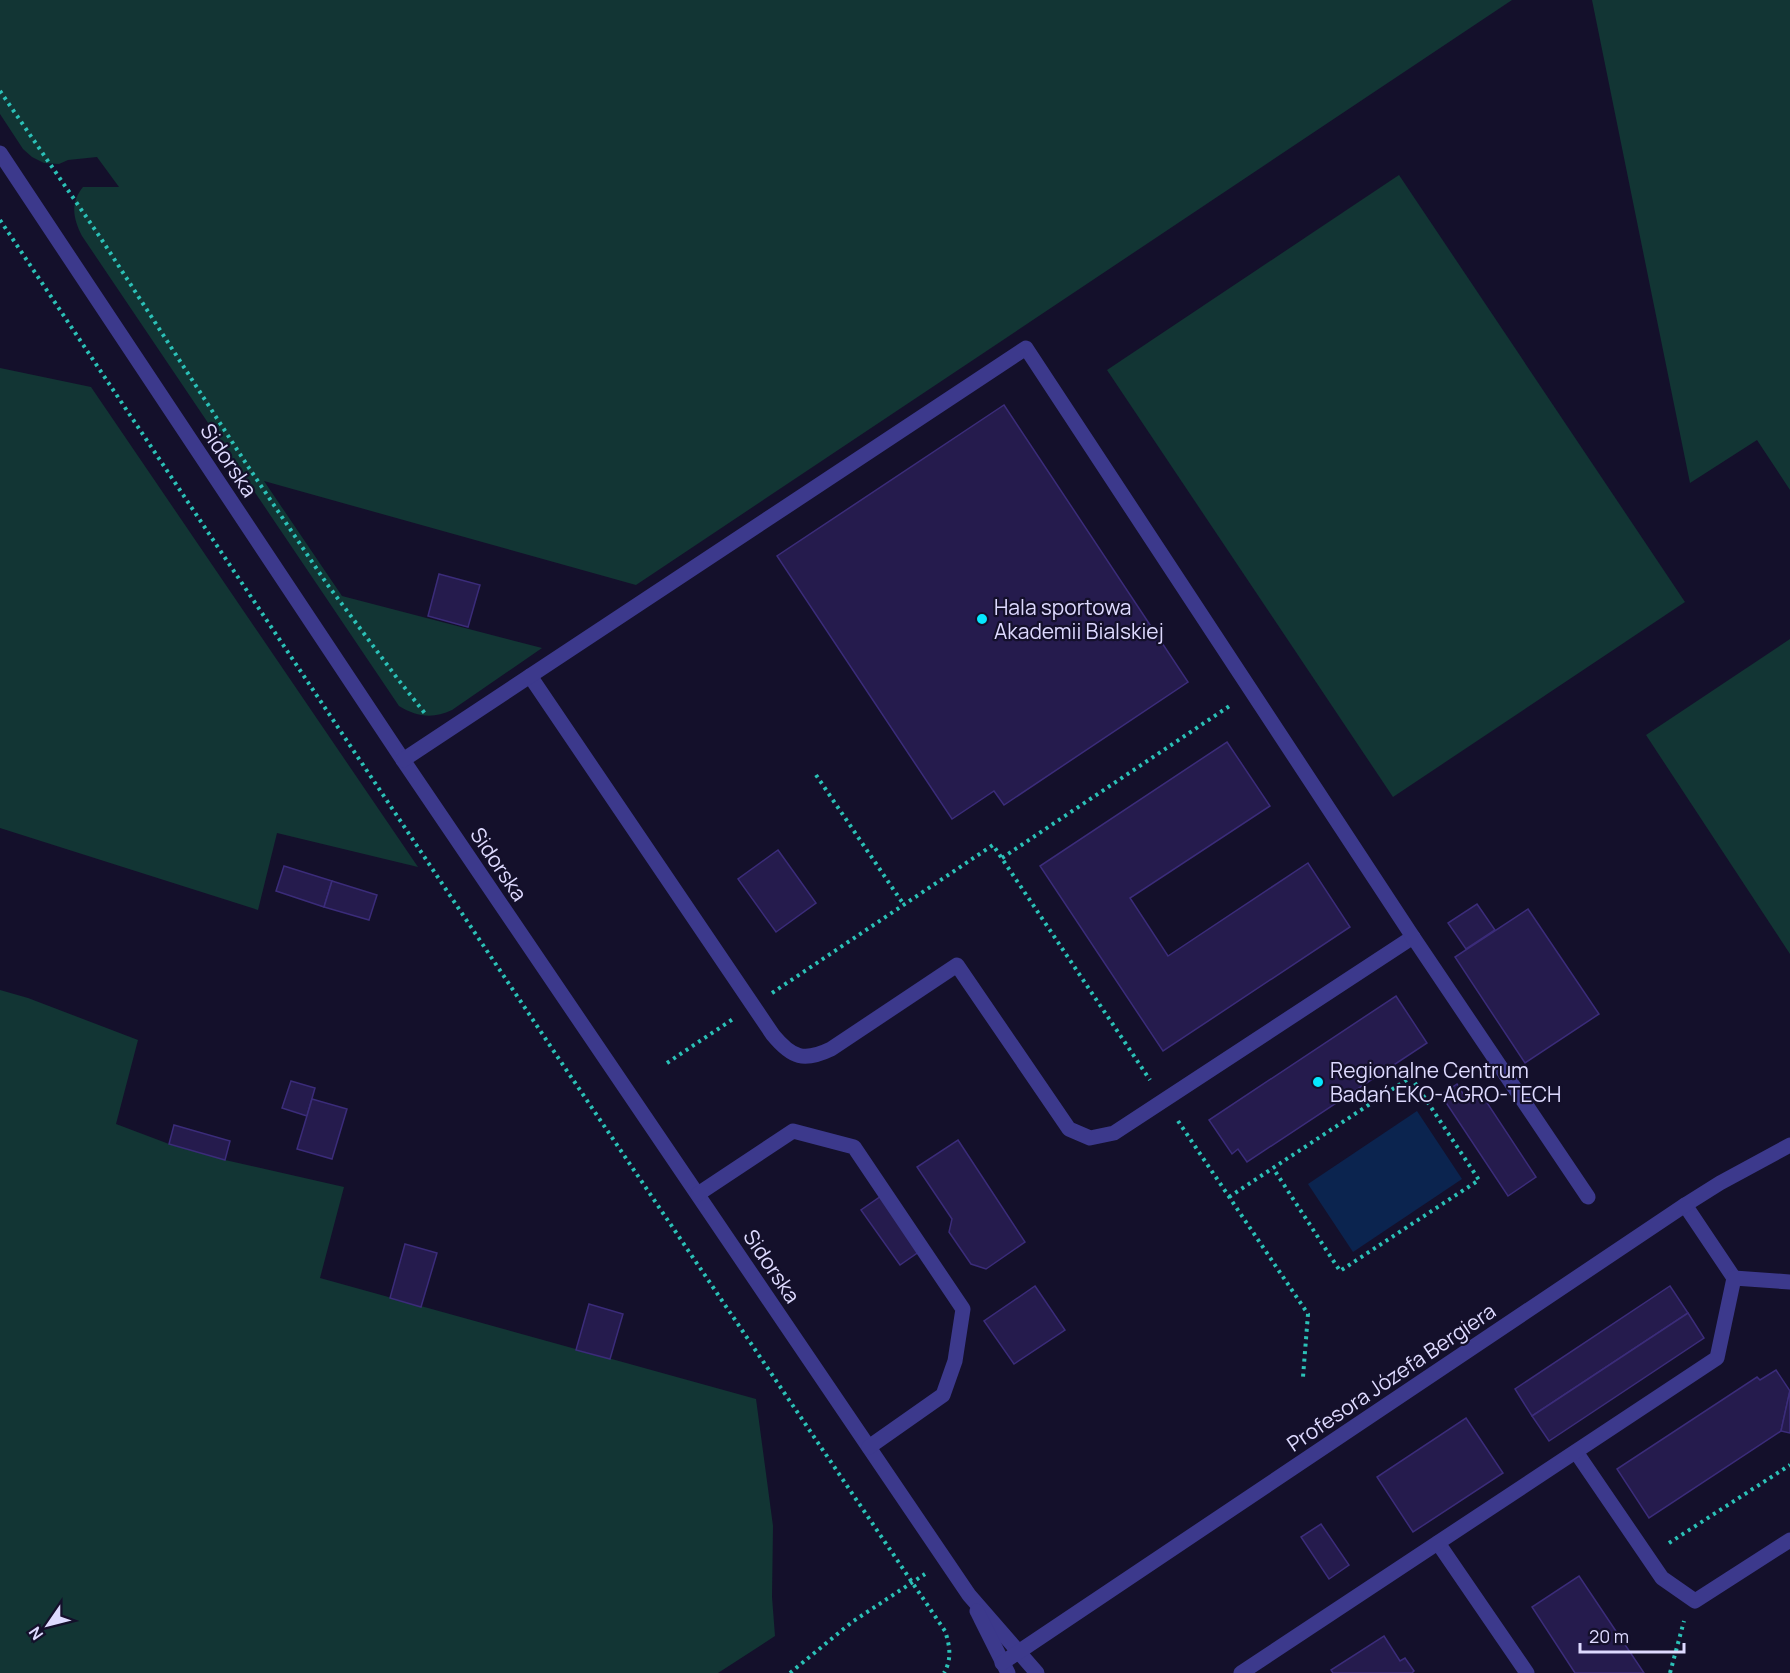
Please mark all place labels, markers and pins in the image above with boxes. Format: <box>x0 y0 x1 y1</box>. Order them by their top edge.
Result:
place label: Hala sportowa Akademii Bialskiej <box>994 593 1164 645</box>
marker: Hala sportowa Akademii Bialskiej <box>975 612 989 626</box>
place label: Regionalne Centrum Badań EKO-AGRO-TECH <box>1330 1056 1561 1108</box>
marker: Regionalne Centrum Badań EKO-AGRO-TECH <box>1311 1075 1325 1089</box>

